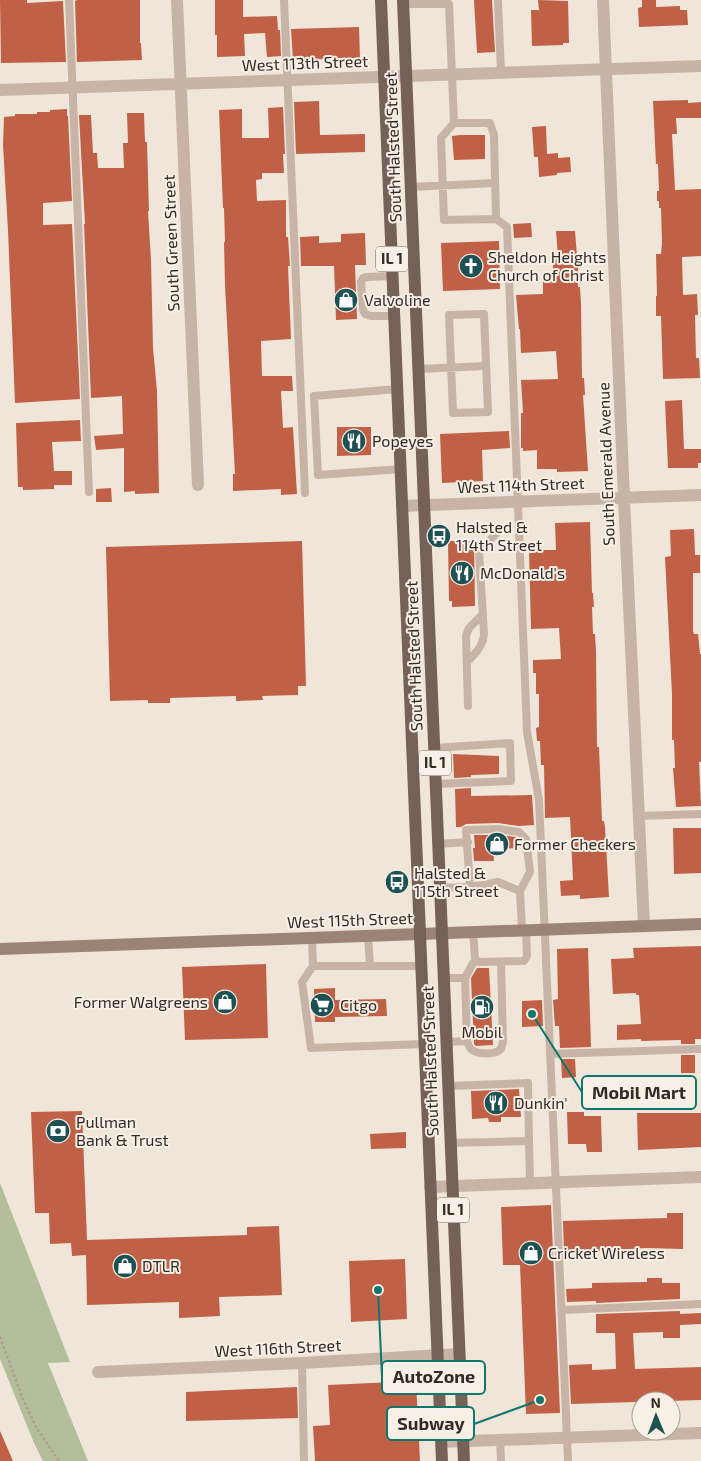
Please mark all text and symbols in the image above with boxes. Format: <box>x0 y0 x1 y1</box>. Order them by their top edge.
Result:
street label: West 113th Street <box>242 51 368 74</box>
street label: South Halsted Street <box>380 72 405 222</box>
street label: South Green Street <box>159 174 182 312</box>
road number: IL 1 <box>376 246 408 272</box>
place label: Sheldon Heights Church of Christ <box>488 247 606 284</box>
church icon: Sheldon Heights Church of Christ <box>458 253 484 279</box>
shop icon: Valvoline <box>333 287 359 313</box>
place label: Valvoline <box>364 290 431 309</box>
street label: South Emerald Avenue <box>593 382 618 546</box>
restaurant icon: Popeyes <box>341 428 367 454</box>
place label: Popeyes <box>372 431 433 450</box>
street label: West 114th Street <box>457 473 585 496</box>
place label: Halsted & 114th Street <box>456 517 542 554</box>
bus stop icon: Halsted & 114th Street <box>426 523 452 549</box>
restaurant icon: McDonald's <box>449 560 475 586</box>
place label: McDonald's <box>480 563 565 582</box>
street label: South Halsted Street <box>401 581 426 731</box>
road number: IL 1 <box>419 750 451 776</box>
shop icon: Former Checkers <box>484 831 510 857</box>
place label: Former Checkers <box>514 834 636 853</box>
place label: Halsted & 115th Street <box>414 863 499 900</box>
bus stop icon: Halsted & 115th Street <box>384 869 410 895</box>
street label: West 115th Street <box>287 908 413 931</box>
street label: South Halsted Street <box>417 986 442 1136</box>
shop icon: Former Walgreens <box>212 989 238 1015</box>
place label: Former Walgreens <box>74 992 208 1011</box>
supermarket icon: Citgo <box>309 992 335 1018</box>
fuel station icon: Mobil <box>469 994 495 1020</box>
place label: Citgo <box>340 995 377 1014</box>
place label: Mobil <box>462 1022 503 1041</box>
callout: Mobil Mart <box>582 1076 696 1109</box>
text: Mobil Mart <box>592 1081 687 1103</box>
restaurant icon: Dunkin' <box>483 1090 509 1116</box>
place label: Dunkin' <box>514 1093 568 1112</box>
place label: Pullman Bank & Trust <box>76 1112 169 1149</box>
bank icon: Pullman Bank & Trust <box>45 1118 71 1144</box>
road number: IL 1 <box>437 1198 469 1222</box>
shop icon: Cricket Wireless <box>518 1240 544 1266</box>
place label: Cricket Wireless <box>548 1243 665 1262</box>
shop icon: DTLR <box>112 1253 138 1279</box>
place label: DTLR <box>142 1256 180 1275</box>
street label: West 116th Street <box>214 1335 342 1360</box>
callout: AutoZone <box>382 1361 485 1394</box>
text: AutoZone <box>393 1365 475 1387</box>
north arrow <box>631 1391 681 1441</box>
text: N <box>651 1394 661 1411</box>
callout: Subway <box>387 1407 474 1440</box>
text: Subway <box>397 1412 466 1434</box>

